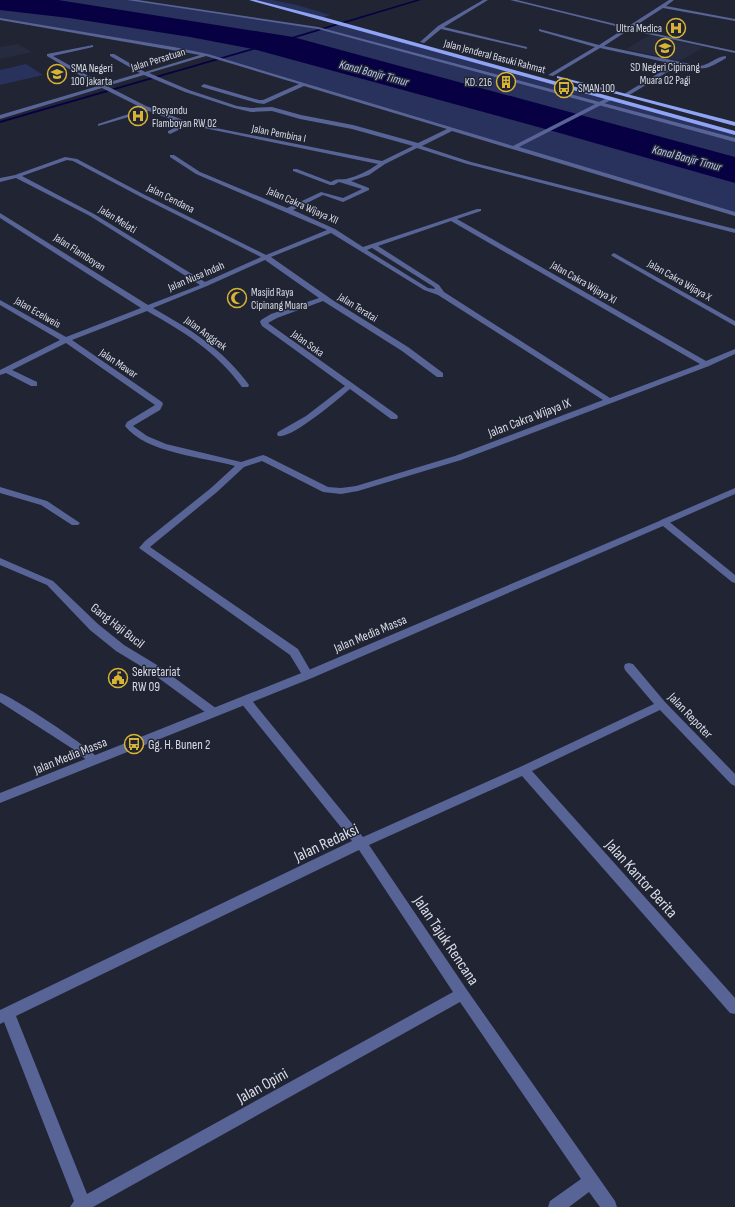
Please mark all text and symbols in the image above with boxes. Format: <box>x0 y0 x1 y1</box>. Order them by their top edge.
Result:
hospital icon: Ultra Medica <box>665 17 687 39</box>
place label: Ultra Medica <box>616 22 662 35</box>
street label: Jalan Jenderal Basuki Rahmat <box>442 36 548 76</box>
school or university icon: SD Negeri Cipinang Muara 02 Pagi <box>654 37 676 59</box>
street label: Jalan Persatuan <box>128 45 187 74</box>
water label: Kanal Banjir Timur <box>337 57 411 90</box>
place label: SD Negeri Cipinang Muara 02 Pagi <box>630 61 700 87</box>
place label: SMA Negeri 100 Jakarta <box>71 62 113 88</box>
school or university icon: SMA Negeri 100 Jakarta <box>46 63 68 85</box>
building icon: KD. 216 <box>495 71 517 93</box>
place label: KD. 216 <box>465 76 492 89</box>
bus stop icon: SMAN 100 <box>553 77 575 99</box>
place label: SMAN 100 <box>578 82 615 95</box>
place label: Posyandu Flamboyan RW 02 <box>152 104 217 130</box>
hospital icon: Posyandu Flamboyan RW 02 <box>127 105 149 127</box>
street label: Jalan Pembina I <box>250 122 307 145</box>
water label: Kanal Banjir Timur <box>650 142 724 175</box>
street label: Jalan Cendana <box>144 181 197 216</box>
street label: Jalan Cakra Wijaya XII <box>264 184 340 227</box>
street label: Jalan Melati <box>96 202 139 236</box>
street label: Jalan Flamboyan <box>51 230 108 274</box>
street label: Jalan Cakra Wijaya X <box>645 256 714 304</box>
street label: Jalan Cakra Wijaya XI <box>548 258 619 307</box>
street label: Jalan Nusa Indah <box>165 259 227 295</box>
place label: Masjid Raya Cipinang Muara <box>251 286 307 312</box>
mosque icon: Masjid Raya Cipinang Muara <box>226 287 248 309</box>
street label: Jalan Teratai <box>335 290 380 325</box>
street label: Jalan Ecelweis <box>12 294 63 331</box>
street label: Jalan Anggrek <box>181 313 230 354</box>
street label: Jalan Soka <box>288 327 326 360</box>
street label: Jalan Mawar <box>96 345 140 381</box>
street label: Jalan Cakra Wijaya IX <box>485 395 574 441</box>
street label: Gang Haji Bucil <box>87 600 147 652</box>
street label: Jalan Media Massa <box>331 611 409 657</box>
place label: Sekretariat RW 09 <box>132 664 181 695</box>
public building icon: Sekretariat RW 09 <box>107 667 129 689</box>
street label: Jalan Repoter <box>664 689 716 742</box>
bus stop icon: Gg. H. Bunen 2 <box>123 733 145 755</box>
street label: Jalan Media Massa <box>31 734 109 778</box>
place label: Gg. H. Bunen 2 <box>148 737 210 753</box>
street label: Jalan Redaksi <box>290 820 362 867</box>
street label: Jalan Kantor Berita <box>600 835 681 922</box>
street label: Jalan Tajuk Rencana <box>408 892 483 989</box>
street label: Jalan Opini <box>233 1065 292 1109</box>

